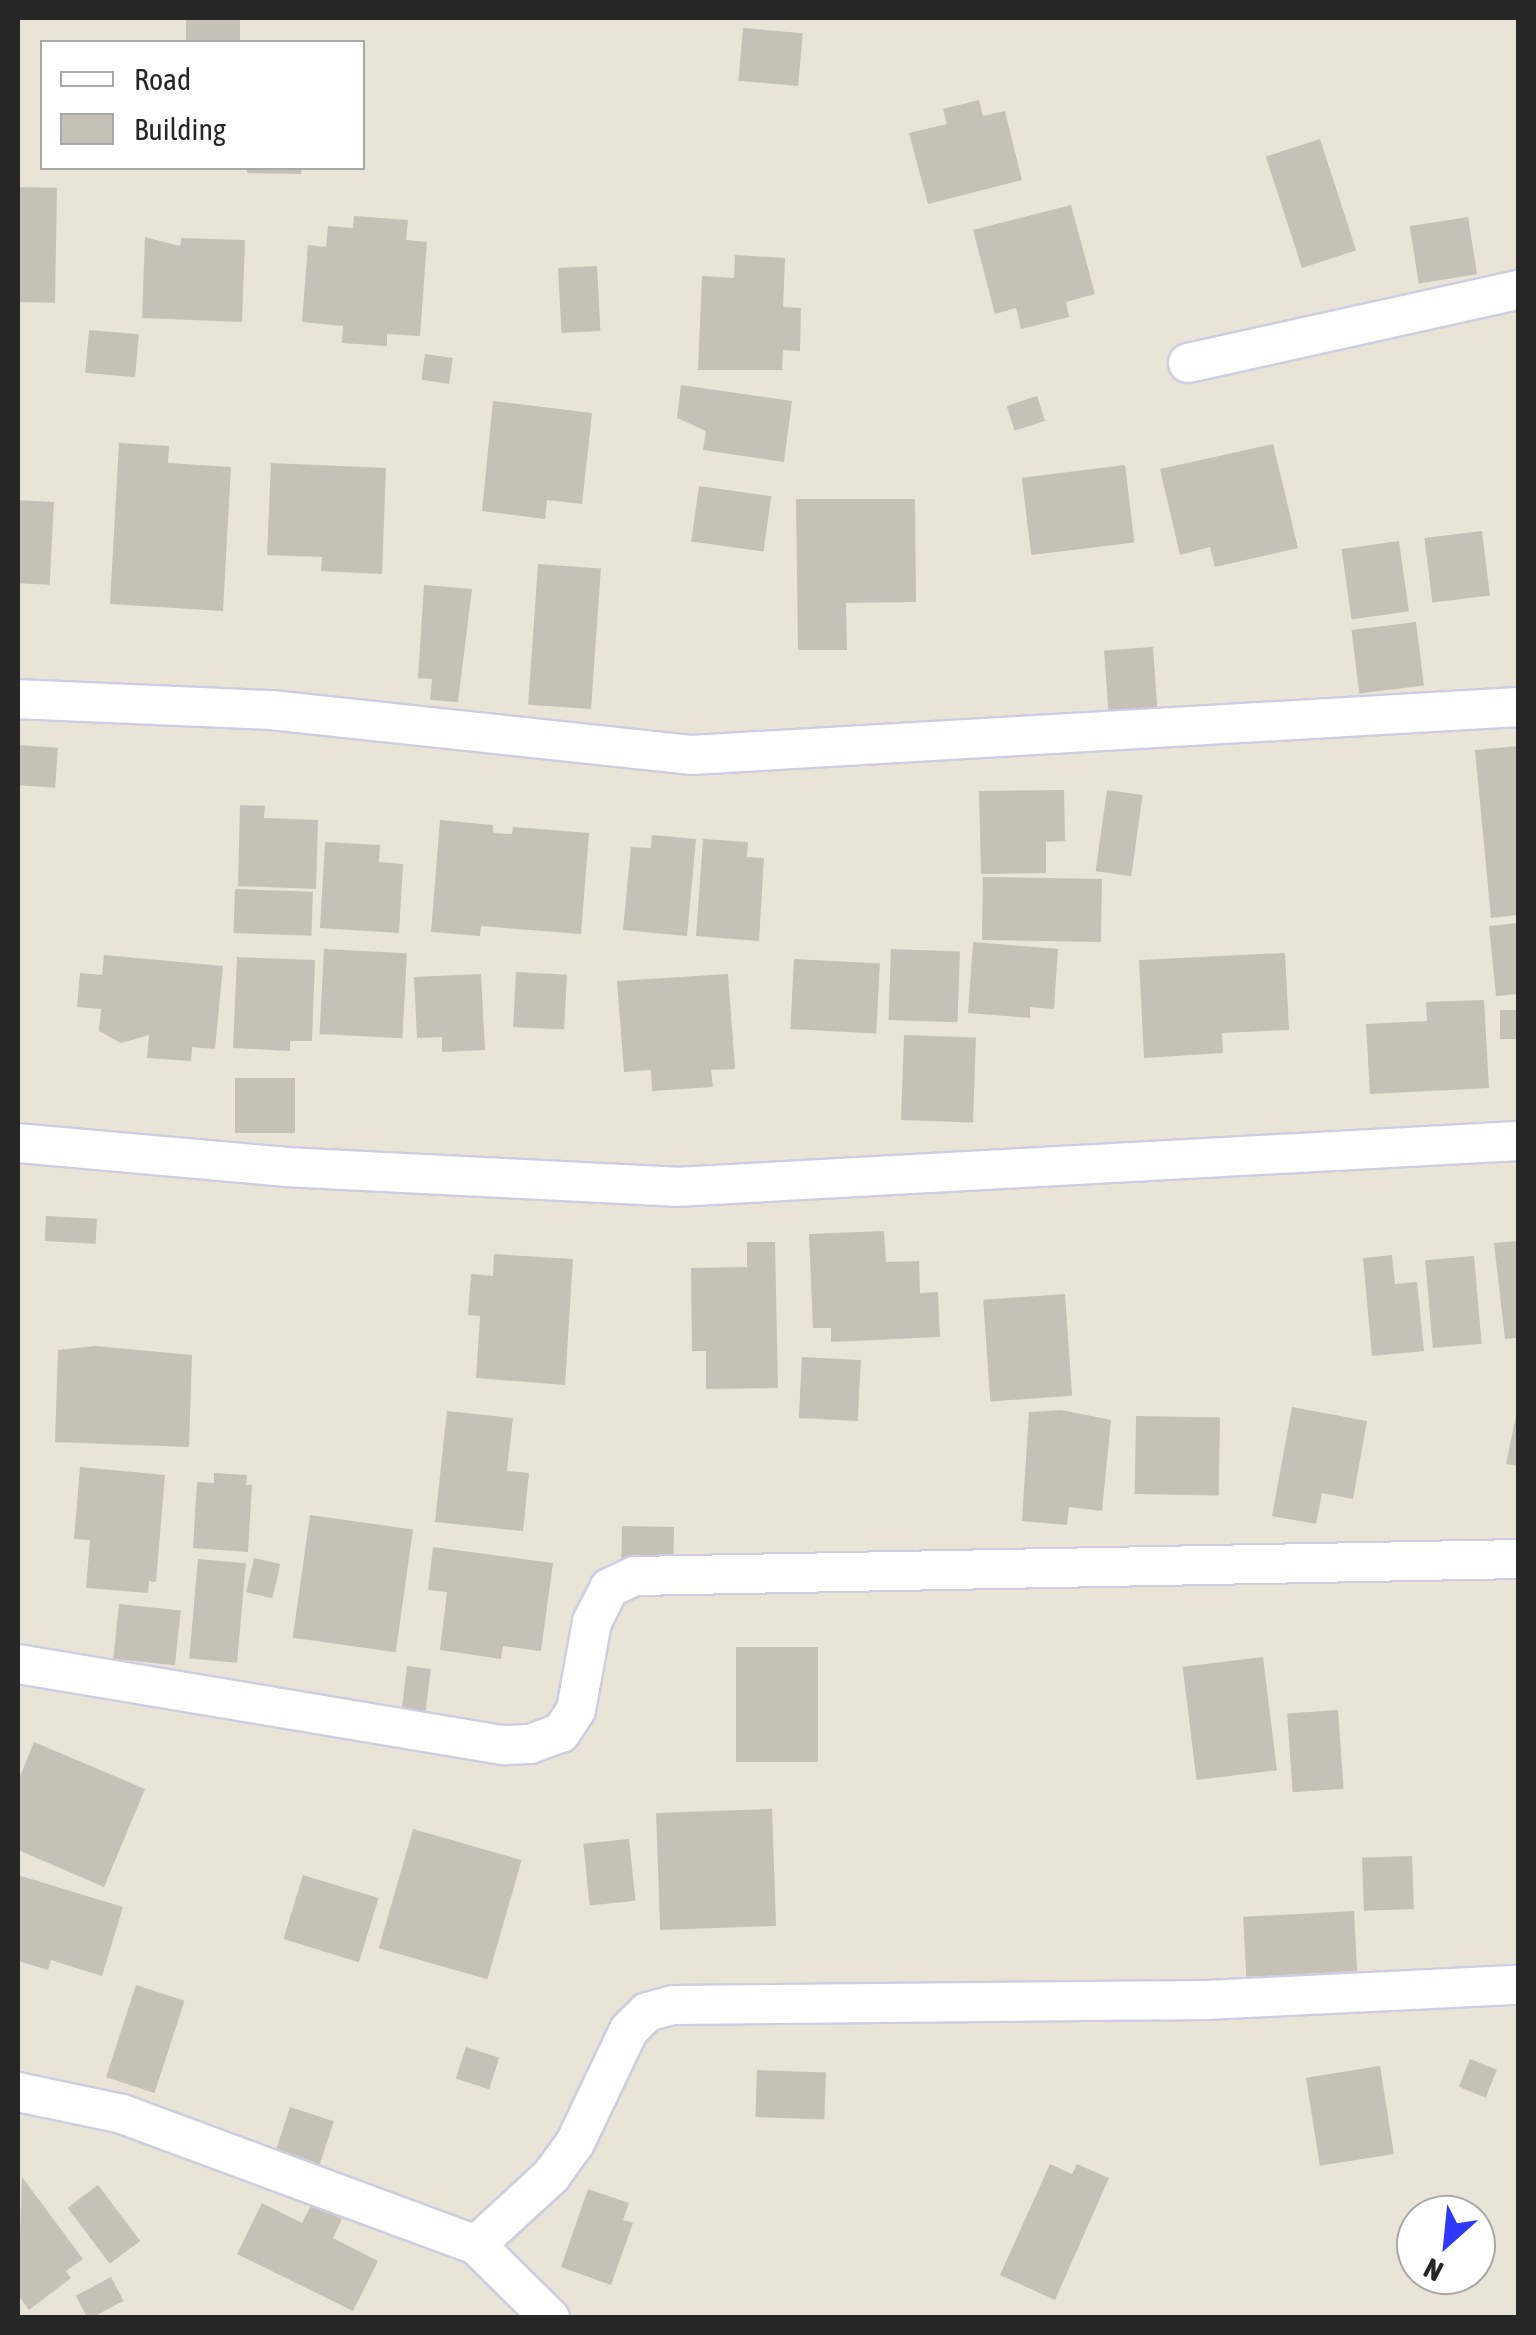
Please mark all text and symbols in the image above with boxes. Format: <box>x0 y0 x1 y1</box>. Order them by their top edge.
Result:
legend <box>40 40 365 170</box>
text: Road <box>134 62 191 96</box>
text: Building <box>134 112 226 146</box>
north arrow <box>1396 2195 1496 2295</box>
text: N <box>1419 2252 1448 2288</box>

